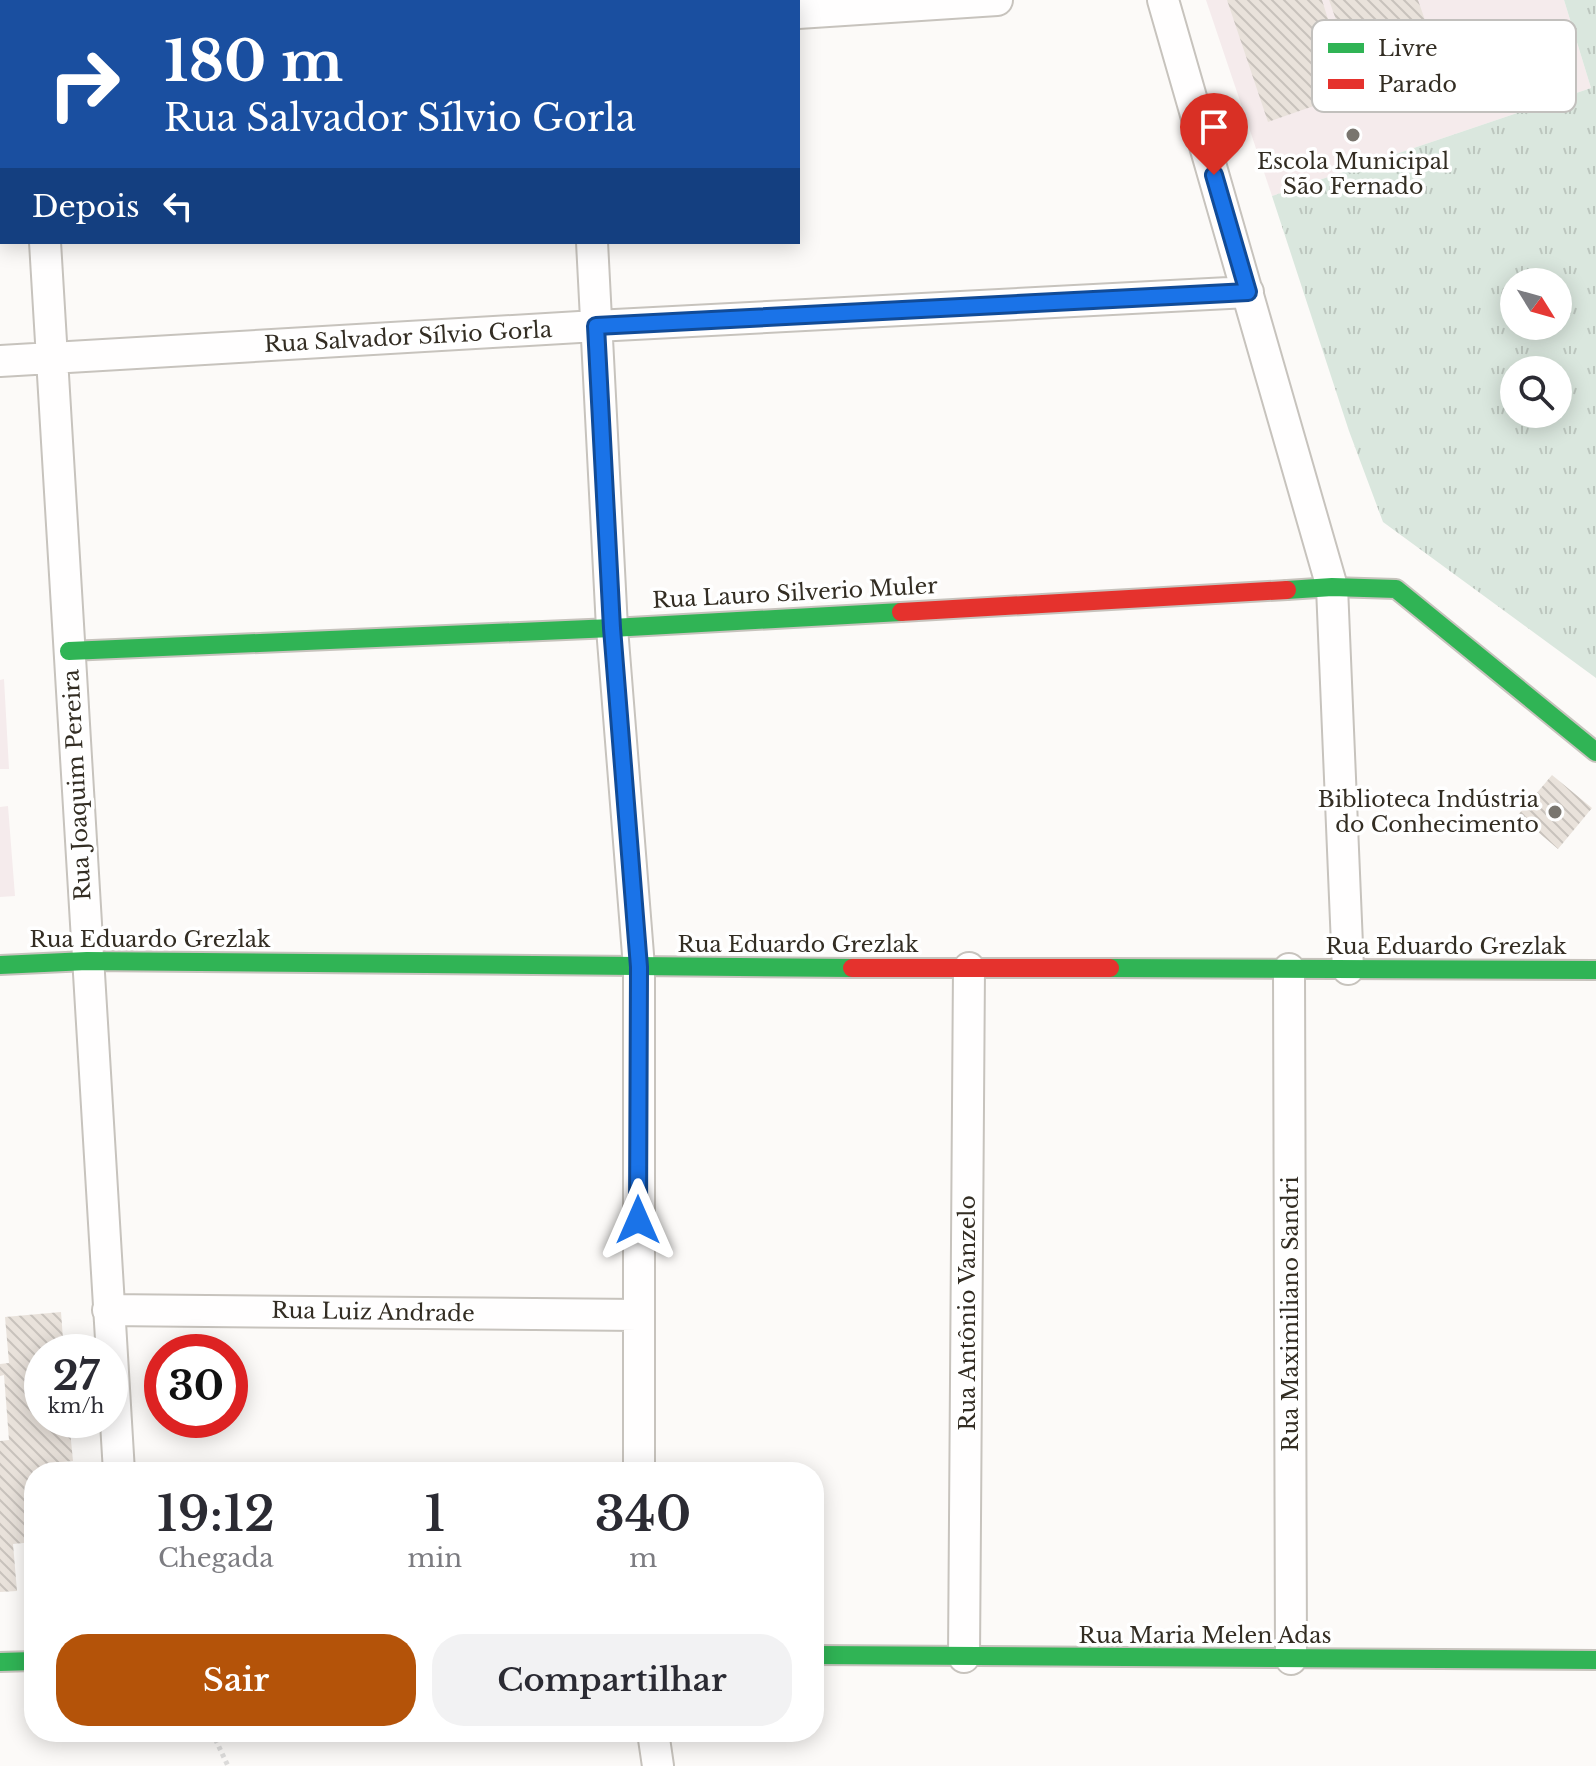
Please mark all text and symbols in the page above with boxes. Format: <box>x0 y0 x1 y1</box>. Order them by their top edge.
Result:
legend <box>1312 20 1576 112</box>
text: 180 m <box>164 27 343 96</box>
icon: right <box>32 32 136 136</box>
text: Livre <box>1378 35 1438 62</box>
text: Parado <box>1378 71 1457 98</box>
pin <box>1180 93 1248 175</box>
text: Rua Salvador Sílvio Gorla <box>164 96 636 141</box>
icon: arrive <box>1192 105 1236 149</box>
marker: Escola Municipal São Fernado <box>1344 126 1362 144</box>
place label: Escola Municipal São Fernado <box>1257 148 1449 200</box>
icon: left <box>156 184 200 228</box>
text: Depois <box>32 188 140 225</box>
north arrow <box>1500 268 1572 340</box>
map controls <box>1500 268 1572 428</box>
street label: Rua Salvador Sílvio Gorla <box>263 316 553 358</box>
button: search <box>1500 356 1572 428</box>
street label: Rua Lauro Silverio Muler <box>652 572 939 614</box>
street label: Rua Joaquim Pereira <box>57 668 97 901</box>
place label: Biblioteca Indústria do Conhecimento <box>1318 786 1540 838</box>
marker: Biblioteca Indústria do Conhecimento <box>1546 803 1564 821</box>
street label: Rua Eduardo Grezlak <box>29 926 271 953</box>
street label: Rua Eduardo Grezlak <box>677 931 919 958</box>
street label: Rua Eduardo Grezlak <box>1325 933 1567 960</box>
street label: Rua Maximiliano Sandri <box>1277 1176 1304 1452</box>
position arrow <box>596 1178 680 1262</box>
street label: Rua Antônio Vanzelo <box>954 1195 981 1431</box>
street label: Rua Luiz Andrade <box>271 1297 475 1327</box>
speed limit sign: 30 <box>144 1334 248 1438</box>
text: 27 <box>53 1351 99 1401</box>
text: km/h <box>48 1394 104 1418</box>
text: 19:12 <box>157 1484 275 1544</box>
text: 1 <box>424 1484 445 1544</box>
text: 340 <box>595 1484 691 1544</box>
text: Chegada <box>158 1542 274 1574</box>
text: min <box>408 1542 462 1574</box>
text: m <box>629 1542 657 1574</box>
street label: Rua Maria Melen Adas <box>1079 1622 1331 1649</box>
button: Sair <box>56 1634 416 1726</box>
button: Compartilhar <box>432 1634 792 1726</box>

